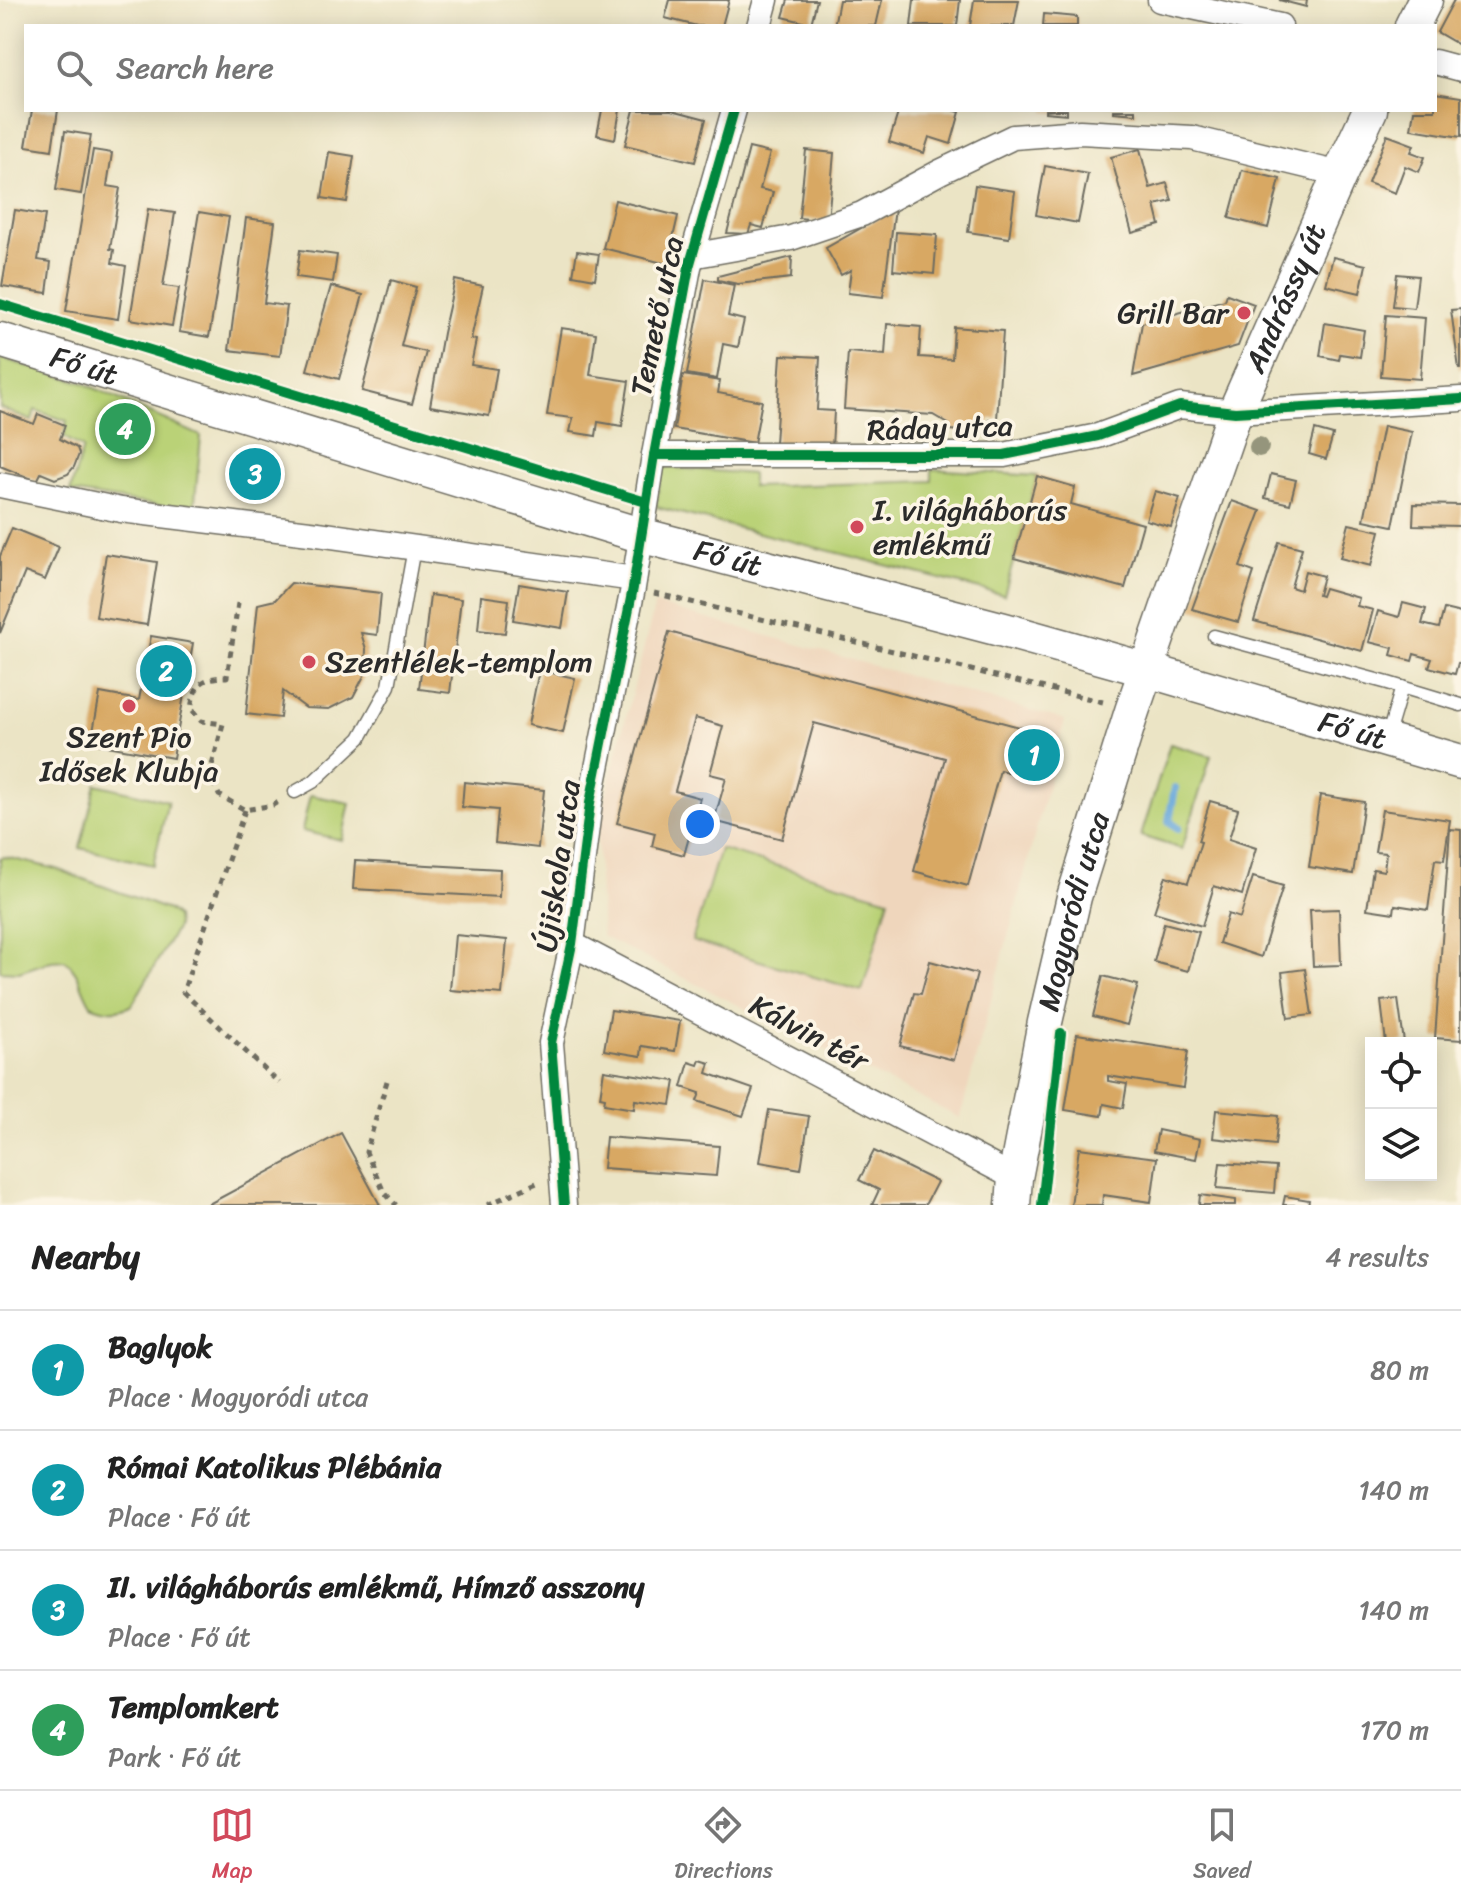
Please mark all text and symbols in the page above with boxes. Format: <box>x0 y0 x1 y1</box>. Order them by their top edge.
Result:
search box <box>24 24 1437 112</box>
text: Search here <box>116 41 274 95</box>
icon: search <box>52 46 96 90</box>
street label: Andrássy út <box>1228 214 1342 383</box>
street label: Temető utca <box>614 231 700 401</box>
place label: Grill Bar <box>1117 286 1230 340</box>
marker: Grill Bar <box>1235 304 1253 322</box>
street label: Fő út <box>43 330 125 401</box>
street label: Ráday utca <box>866 398 1014 458</box>
pin: 4 <box>99 399 151 459</box>
pin: 3 <box>229 444 281 504</box>
place label: I. világháborús emlékmű <box>872 483 1067 571</box>
marker: I. világháborús emlékmű <box>848 518 866 536</box>
street label: Fő út <box>688 523 768 593</box>
place label: Szentlélek-templom <box>325 635 593 689</box>
pin: 2 <box>140 641 192 701</box>
marker: Szentlélek-templom <box>300 653 318 671</box>
street label: Fő út <box>1312 695 1393 766</box>
marker: Szent Pio Idősek Klubja <box>120 697 138 715</box>
place label: Szent Pio Idősek Klubja <box>39 710 218 798</box>
pin: 1 <box>1008 725 1060 785</box>
street label: Újiskola utca <box>519 775 597 956</box>
your location <box>680 804 720 844</box>
street label: Mogyoródi utca <box>1021 804 1126 1017</box>
street label: Kálvin tér <box>739 979 880 1088</box>
map controls <box>1365 1037 1437 1181</box>
button: locate <box>1365 1037 1437 1109</box>
button: layers <box>1365 1109 1437 1181</box>
text: Nearby <box>32 1227 140 1287</box>
text: 4 results <box>1325 1234 1429 1280</box>
text: Baglyok <box>108 1320 212 1374</box>
text: 1 <box>52 1347 64 1393</box>
text: 80 m <box>1370 1347 1429 1393</box>
text: Place · Mogyoródi utca <box>108 1374 368 1420</box>
text: Római Katolikus Plébánia <box>108 1440 441 1494</box>
text: 2 <box>50 1467 66 1513</box>
text: 140 m <box>1358 1467 1429 1513</box>
text: Place · Fő út <box>108 1494 251 1540</box>
text: II. világháborús emlékmű, Hímző asszony <box>108 1560 644 1614</box>
text: 3 <box>51 1587 65 1633</box>
text: 140 m <box>1358 1587 1429 1633</box>
text: Place · Fő út <box>108 1614 251 1660</box>
text: Templomkert <box>108 1680 279 1734</box>
text: 4 <box>50 1707 66 1753</box>
text: 170 m <box>1360 1707 1429 1753</box>
text: Park · Fő út <box>108 1734 241 1780</box>
tab: Map <box>210 1803 254 1890</box>
tab: Directions <box>674 1803 773 1890</box>
tab: Saved <box>1193 1803 1251 1890</box>

